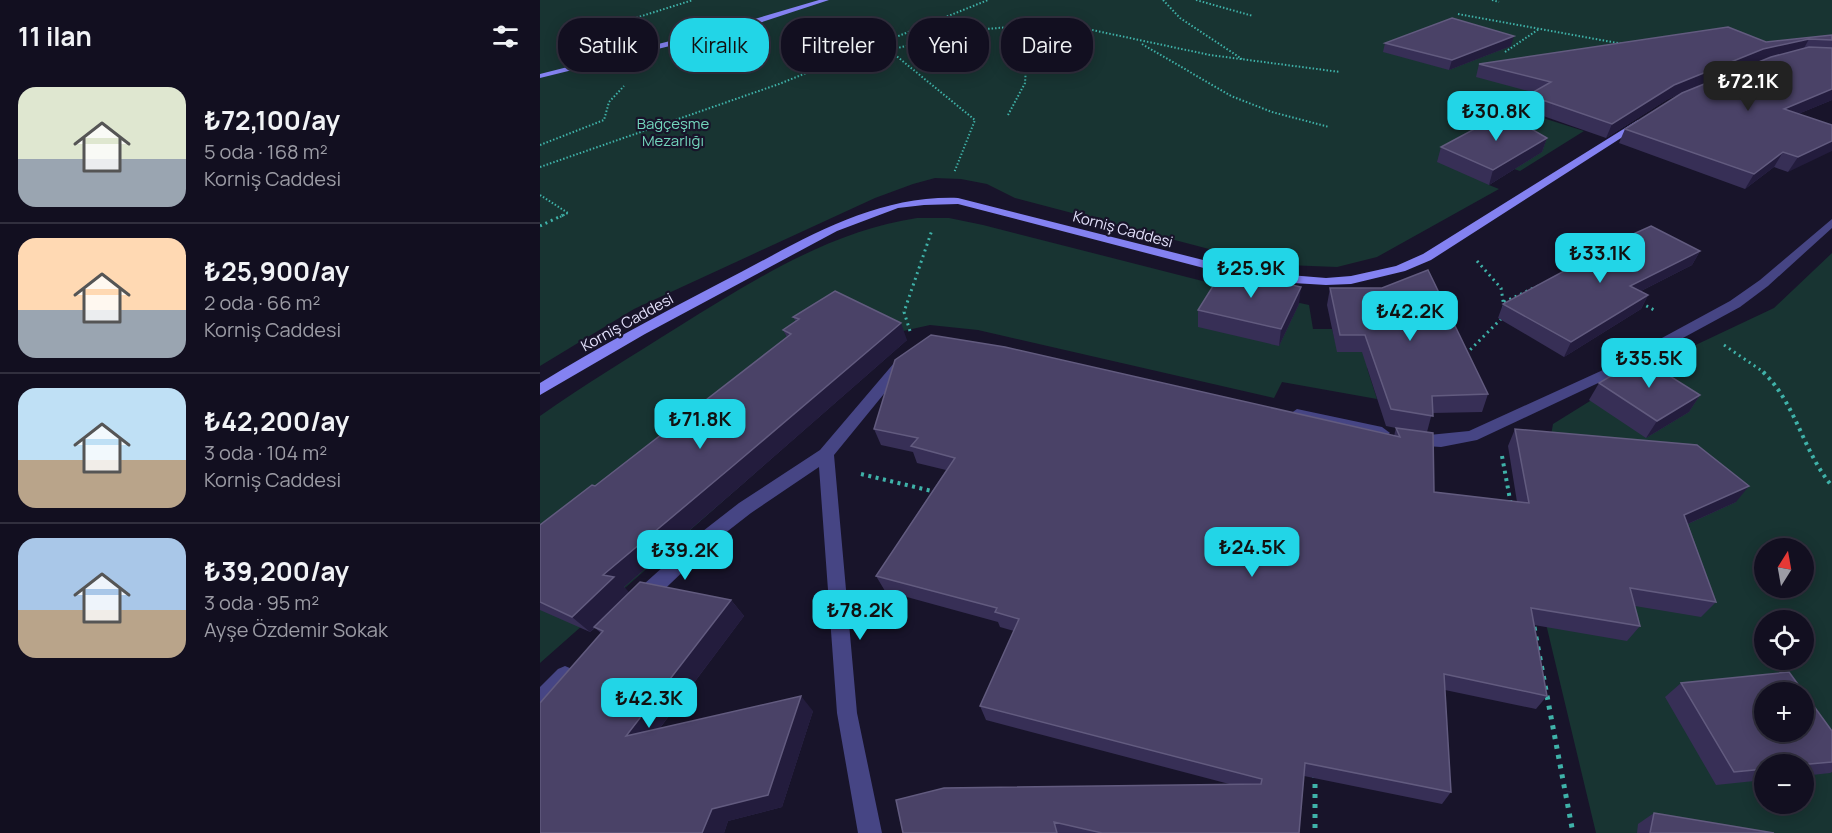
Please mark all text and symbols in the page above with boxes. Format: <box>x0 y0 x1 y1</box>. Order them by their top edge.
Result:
text: 11 ilan <box>18 18 92 54</box>
chip: Satılık <box>558 18 658 72</box>
chip: Kiralık <box>670 18 769 72</box>
chip: Filtreler <box>781 18 896 72</box>
chip: Yeni <box>908 18 989 72</box>
chip: Daire <box>1001 18 1093 72</box>
icon: filters <box>489 20 522 53</box>
pin: ₺72.1K <box>1699 61 1797 112</box>
text: ₺72.1K <box>1717 67 1779 94</box>
pin: ₺30.8K <box>1447 91 1545 142</box>
text: ₺30.8K <box>1461 97 1531 124</box>
text: ₺72,100/ay <box>204 102 340 138</box>
icon: home <box>66 111 138 183</box>
park label: Bağçeşme Mezarlığı <box>637 113 710 151</box>
text: 5 oda · 168 m² <box>204 138 328 165</box>
text: Korniş Caddesi <box>204 165 341 192</box>
street label: Korniş Caddesi <box>1071 206 1175 252</box>
pin: ₺33.1K <box>1551 233 1649 284</box>
text: ₺33.1K <box>1569 239 1631 266</box>
pin: ₺25.9K <box>1202 248 1300 299</box>
text: ₺25,900/ay <box>204 253 349 289</box>
text: ₺25.9K <box>1217 254 1285 281</box>
icon: home <box>66 262 138 334</box>
street label: Korniş Caddesi <box>577 288 677 356</box>
text: 2 oda · 66 m² <box>204 289 321 316</box>
pin: ₺42.2K <box>1361 291 1459 342</box>
text: ₺42.2K <box>1376 297 1444 324</box>
text: Korniş Caddesi <box>204 316 341 343</box>
pin: ₺35.5K <box>1600 338 1698 389</box>
text: ₺35.5K <box>1615 344 1683 371</box>
pin: ₺71.8K <box>651 399 749 450</box>
text: ₺42,200/ay <box>204 403 349 439</box>
text: ₺71.8K <box>668 405 732 432</box>
icon: home <box>66 412 138 484</box>
text: 3 oda · 104 m² <box>204 439 327 466</box>
text: Korniş Caddesi <box>204 466 341 493</box>
pin: ₺24.5K <box>1203 527 1301 578</box>
pin: ₺39.2K <box>636 530 734 581</box>
text: ₺24.5K <box>1218 533 1286 560</box>
text: ₺39.2K <box>651 536 719 563</box>
north arrow <box>1754 538 1814 598</box>
map controls <box>1754 538 1814 814</box>
text: ₺39,200/ay <box>204 553 349 589</box>
icon: home <box>66 562 138 634</box>
text: 3 oda · 95 m² <box>204 589 319 616</box>
pin: ₺78.2K <box>811 590 909 641</box>
text: ₺78.2K <box>826 596 894 623</box>
button: locate <box>1754 610 1814 670</box>
text: Ayşe Özdemir Sokak <box>204 616 388 643</box>
pin: ₺42.3K <box>600 678 698 729</box>
button: + <box>1754 682 1814 742</box>
text: ₺42.3K <box>615 684 683 711</box>
button: − <box>1754 754 1814 814</box>

